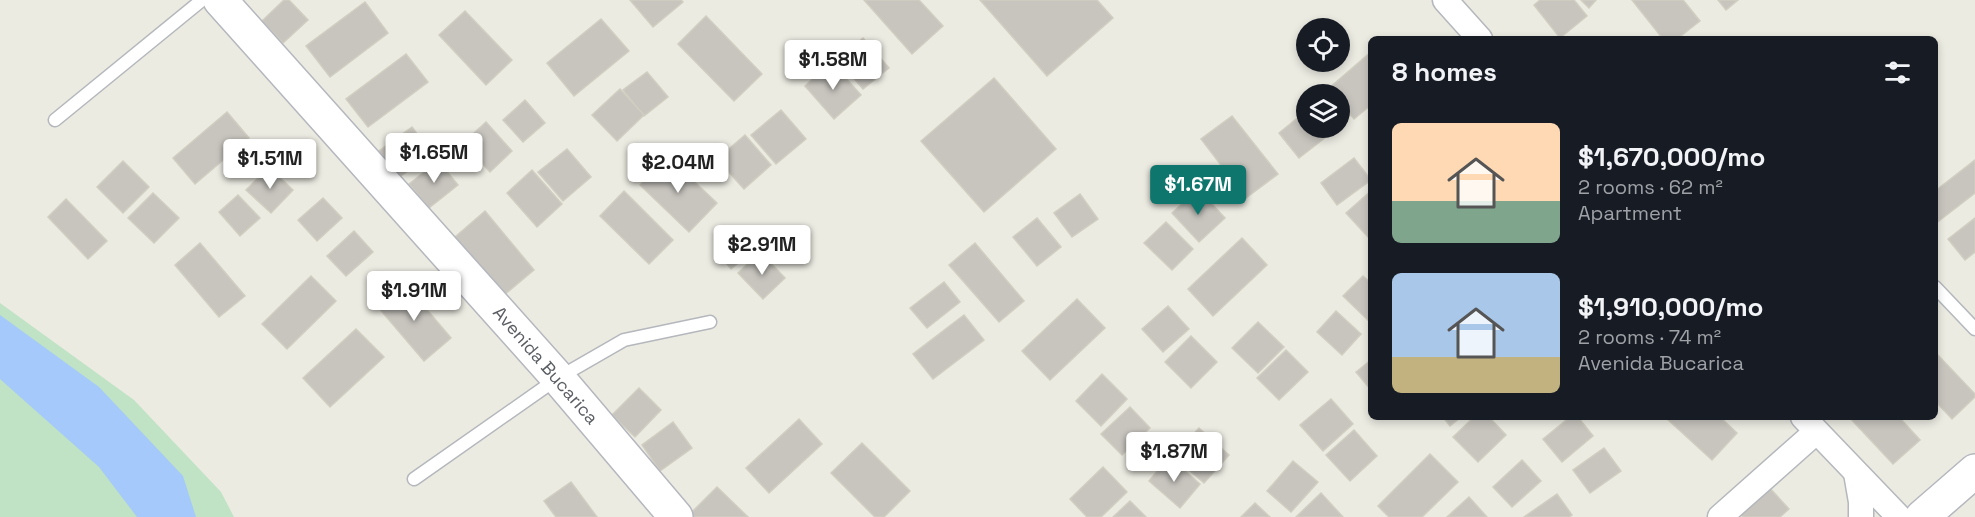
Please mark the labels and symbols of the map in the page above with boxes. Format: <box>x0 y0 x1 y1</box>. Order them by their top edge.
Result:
pin: $1.58M <box>784 40 882 91</box>
pin: $1.65M <box>385 133 483 184</box>
pin: $1.51M <box>221 139 319 190</box>
pin: $2.04M <box>629 143 727 194</box>
pin: $1.67M <box>1149 165 1247 216</box>
pin: $2.91M <box>713 225 811 276</box>
pin: $1.91M <box>365 271 463 322</box>
street label: Avenida Bucarica <box>488 301 604 429</box>
pin: $1.87M <box>1125 432 1223 483</box>

